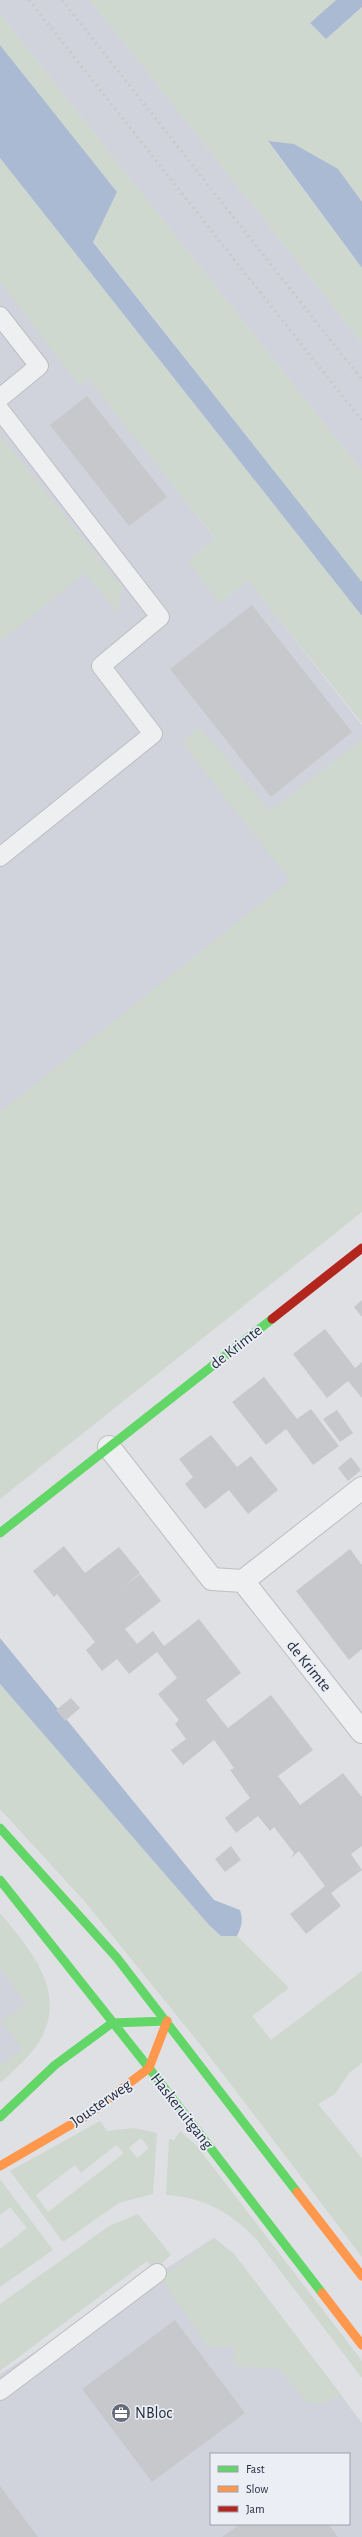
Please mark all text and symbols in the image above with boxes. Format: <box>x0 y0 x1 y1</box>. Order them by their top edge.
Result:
street label: de Krimte <box>207 1322 265 1372</box>
street label: de Krimte <box>284 1637 334 1695</box>
street label: Haskeruitgang <box>148 2070 217 2152</box>
street label: Jousterweg <box>68 2076 134 2130</box>
office icon: NBloc <box>110 2402 132 2424</box>
place label: NBloc <box>135 2405 173 2421</box>
legend <box>210 2453 350 2525</box>
text: Fast <box>246 2463 265 2475</box>
text: Slow <box>246 2483 268 2495</box>
text: Jam <box>246 2503 265 2515</box>

